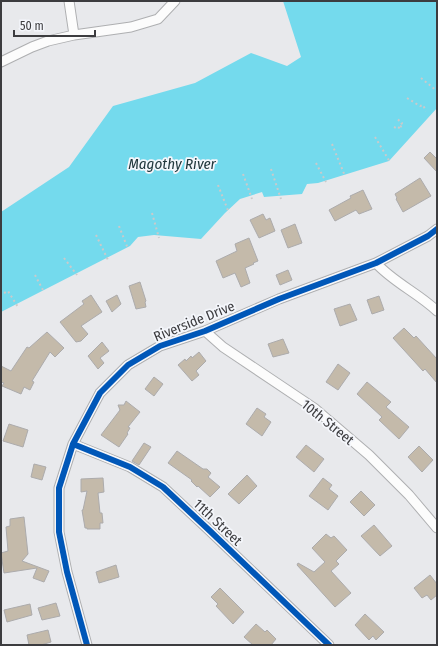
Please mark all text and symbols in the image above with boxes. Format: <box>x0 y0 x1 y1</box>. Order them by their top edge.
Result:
scale bar <box>14 12 95 38</box>
text: 50 m <box>20 19 44 33</box>
water label: Magothy River <box>128 155 217 173</box>
street label: Riverside Drive <box>151 297 237 345</box>
street label: 10th Street <box>298 396 358 449</box>
street label: 11th Street <box>190 496 246 549</box>

